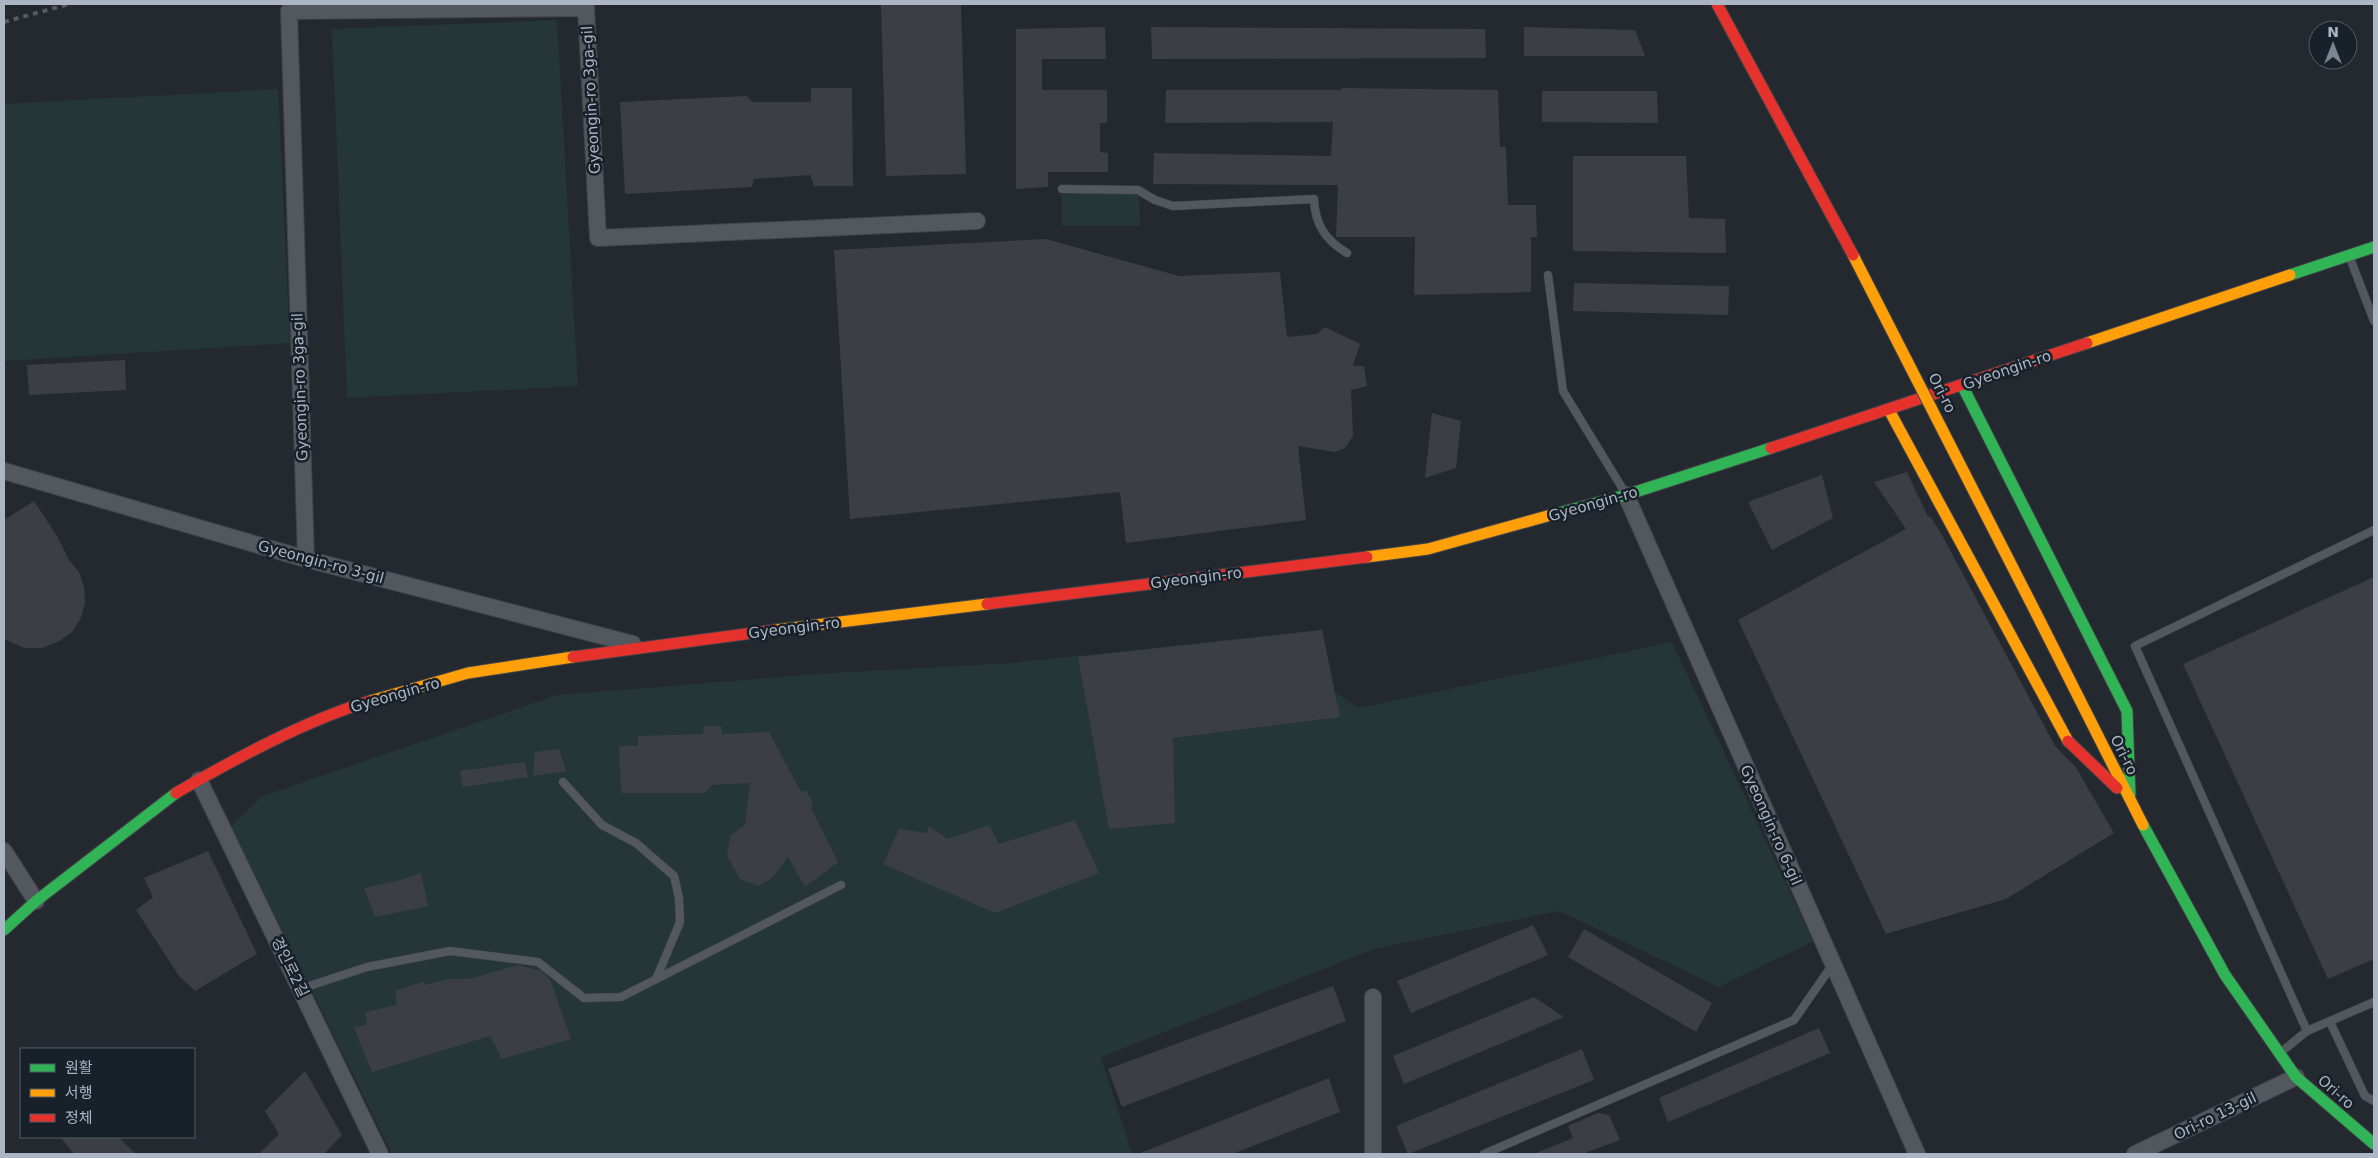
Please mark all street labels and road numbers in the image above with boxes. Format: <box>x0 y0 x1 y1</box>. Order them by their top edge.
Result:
street label: Gyeongin-ro 3ga-gil <box>578 25 604 175</box>
street label: Gyeongin-ro 3ga-gil <box>288 313 312 461</box>
street label: Gyeongin-ro <box>1961 347 2053 393</box>
street label: Ori-ro <box>1924 370 1960 416</box>
street label: Gyeongin-ro <box>1546 483 1640 525</box>
street label: Gyeongin-ro 3-gil <box>256 537 386 587</box>
street label: Gyeongin-ro <box>1149 563 1243 593</box>
street label: Gyeongin-ro <box>747 613 841 643</box>
street label: Gyeongin-ro <box>348 674 442 716</box>
street label: Ori-ro <box>2106 732 2142 778</box>
street label: Gyeongin-ro 6-gil <box>1736 762 1806 888</box>
street label: 경인로2길 <box>268 934 312 1000</box>
street label: Ori-ro <box>2314 1071 2358 1113</box>
street label: Ori-ro 13-gil <box>2171 1088 2259 1144</box>

